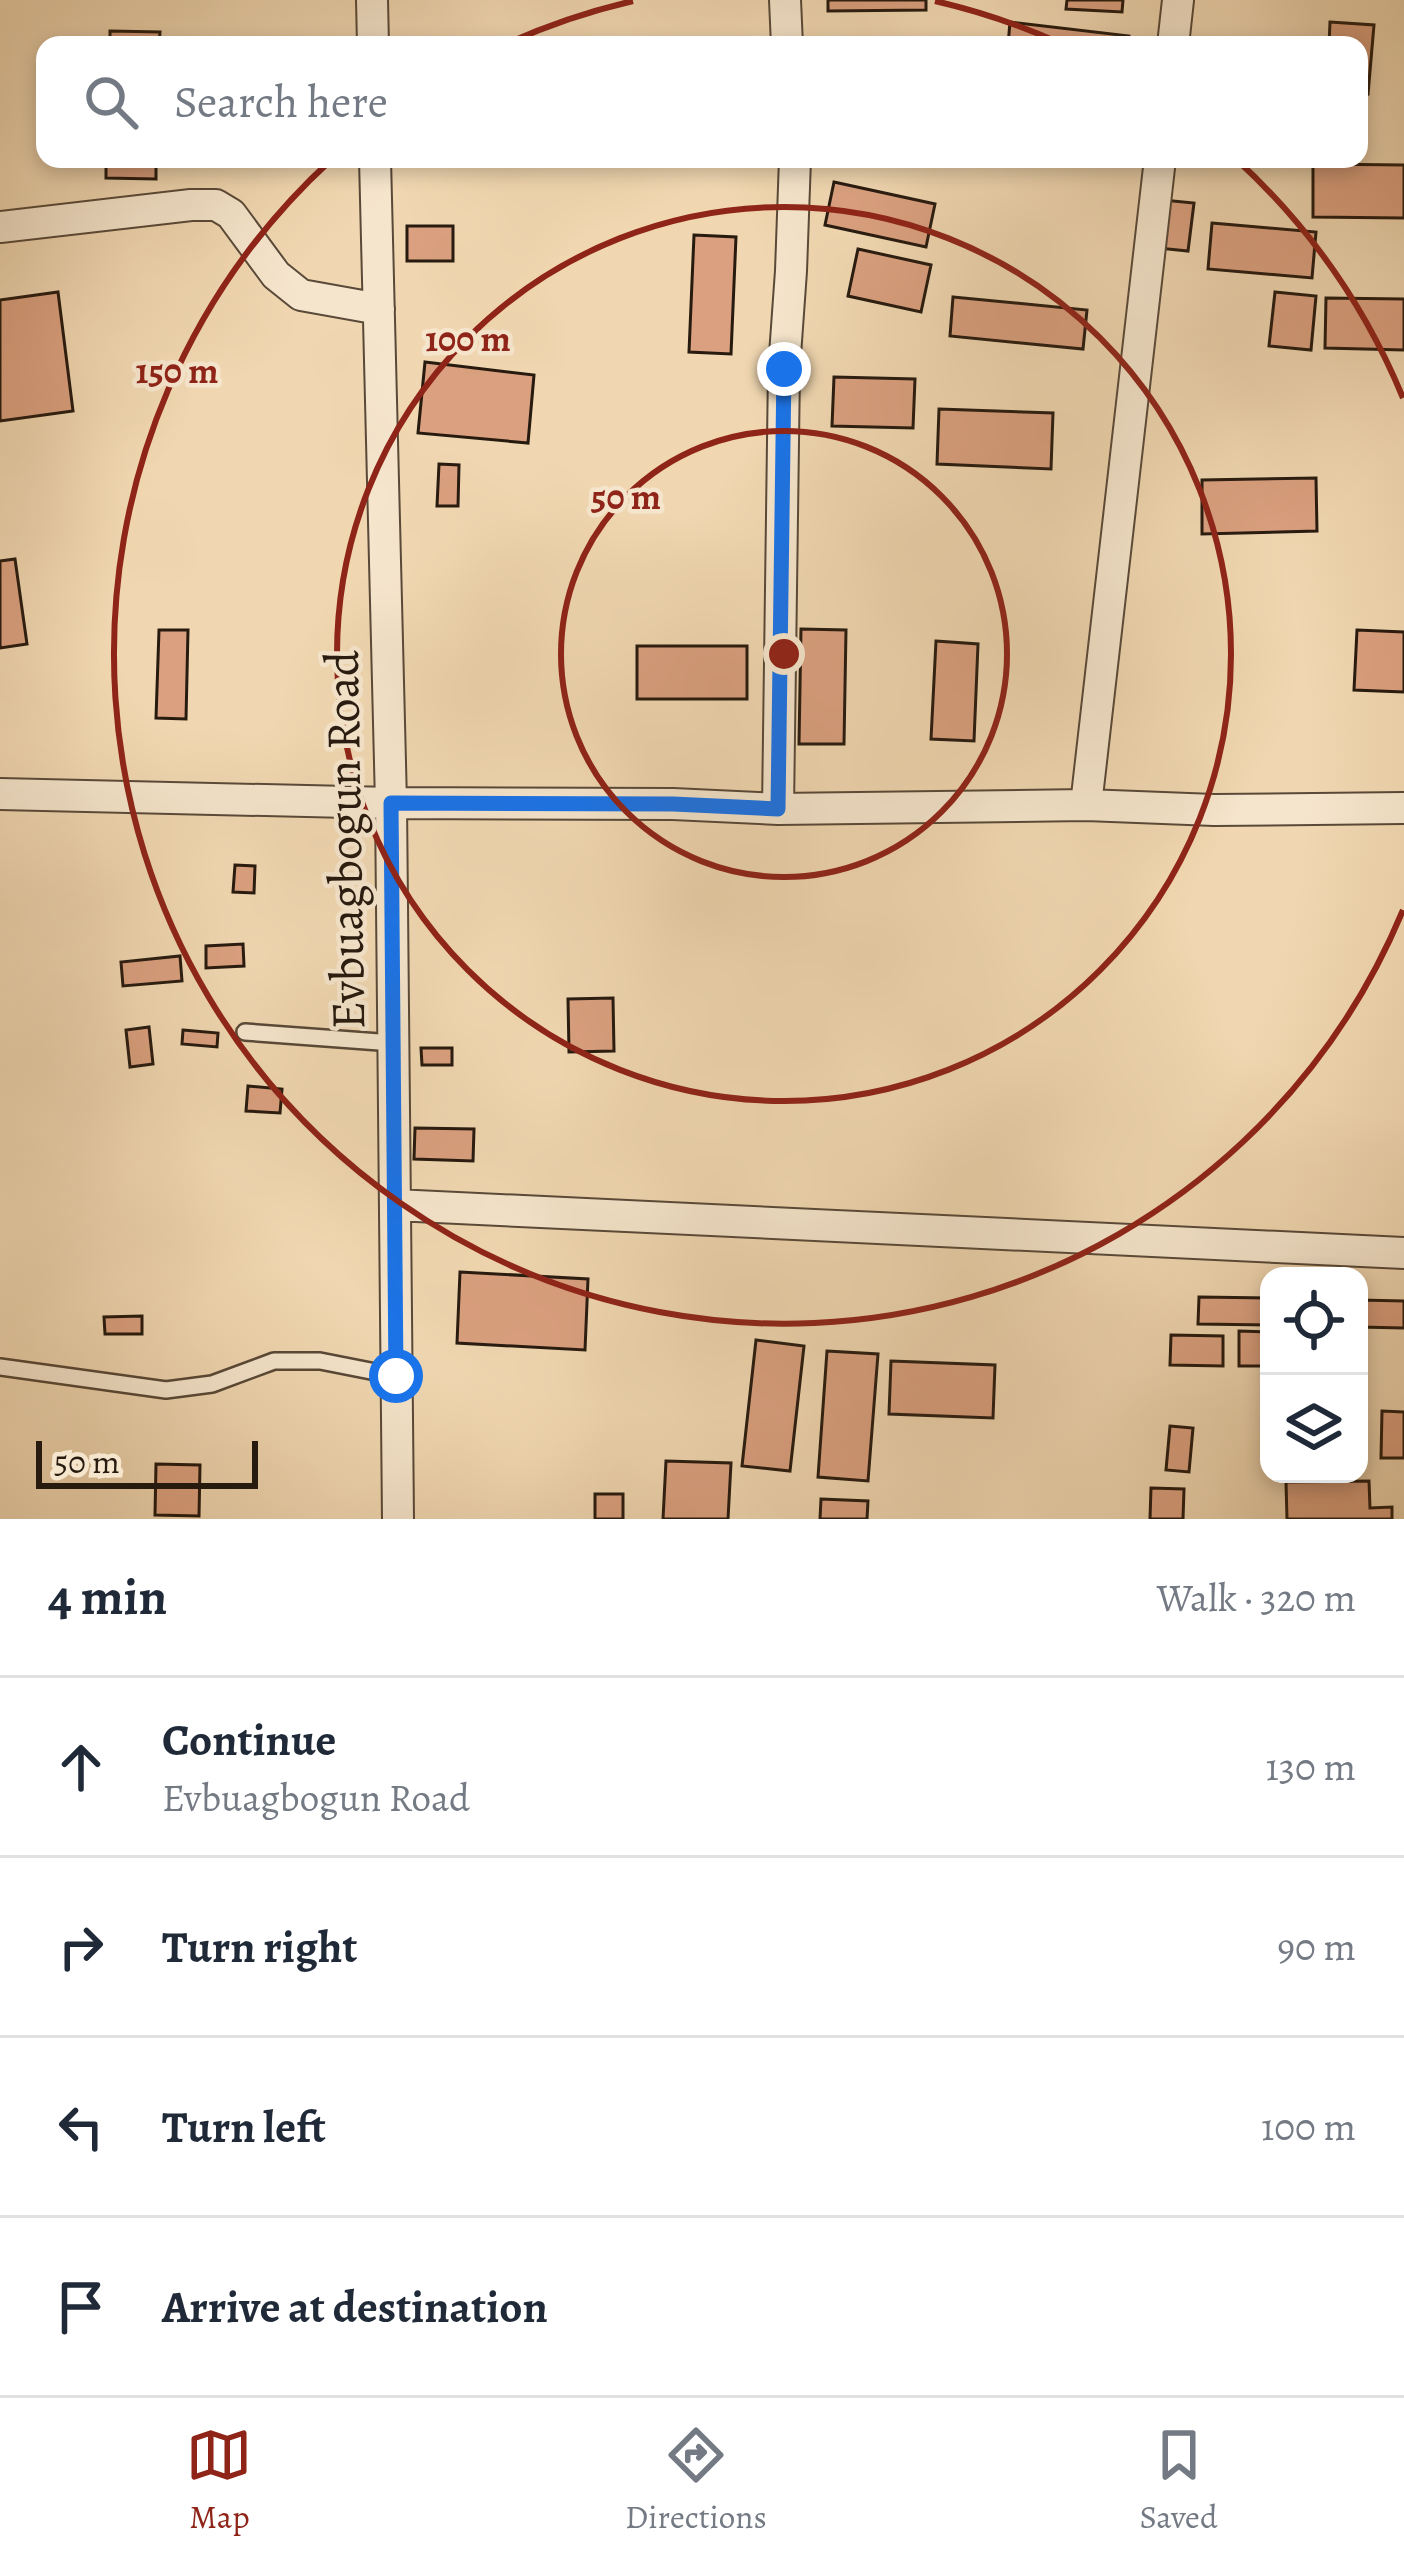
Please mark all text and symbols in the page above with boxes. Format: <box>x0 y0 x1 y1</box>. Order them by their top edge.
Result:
search box <box>36 36 1368 168</box>
icon: search <box>78 69 144 135</box>
text: Search here <box>174 71 388 133</box>
text: 100 m <box>425 314 511 363</box>
route end <box>757 342 811 396</box>
text: 150 m <box>136 346 218 395</box>
text: 50 m <box>591 472 661 521</box>
centre of rings <box>763 633 805 675</box>
street label: Evbuagbogun Road <box>309 650 381 1030</box>
map controls <box>1260 1267 1368 1483</box>
button: locate <box>1260 1267 1368 1375</box>
route start <box>369 1349 423 1403</box>
button: layers <box>1260 1375 1368 1483</box>
scale bar <box>36 1435 258 1488</box>
text: 50 m <box>54 1439 120 1484</box>
text: 4 min <box>48 1562 167 1632</box>
text: Walk · 320 m <box>1157 1571 1356 1624</box>
text: Continue <box>162 1709 336 1771</box>
icon: ahead <box>48 1734 114 1800</box>
text: 130 m <box>1265 1740 1356 1793</box>
text: Evbuagbogun Road <box>162 1771 470 1824</box>
icon: right <box>48 1914 114 1980</box>
text: Turn right <box>162 1916 357 1978</box>
text: 90 m <box>1277 1920 1356 1973</box>
icon: left <box>48 2094 114 2160</box>
text: Turn left <box>162 2096 326 2158</box>
text: 100 m <box>1261 2100 1356 2153</box>
icon: arrive <box>48 2274 114 2340</box>
text: Arrive at destination <box>162 2276 548 2338</box>
tab: Map <box>186 2422 252 2539</box>
tab: Directions <box>625 2422 767 2539</box>
tab: Saved <box>1139 2422 1218 2539</box>

